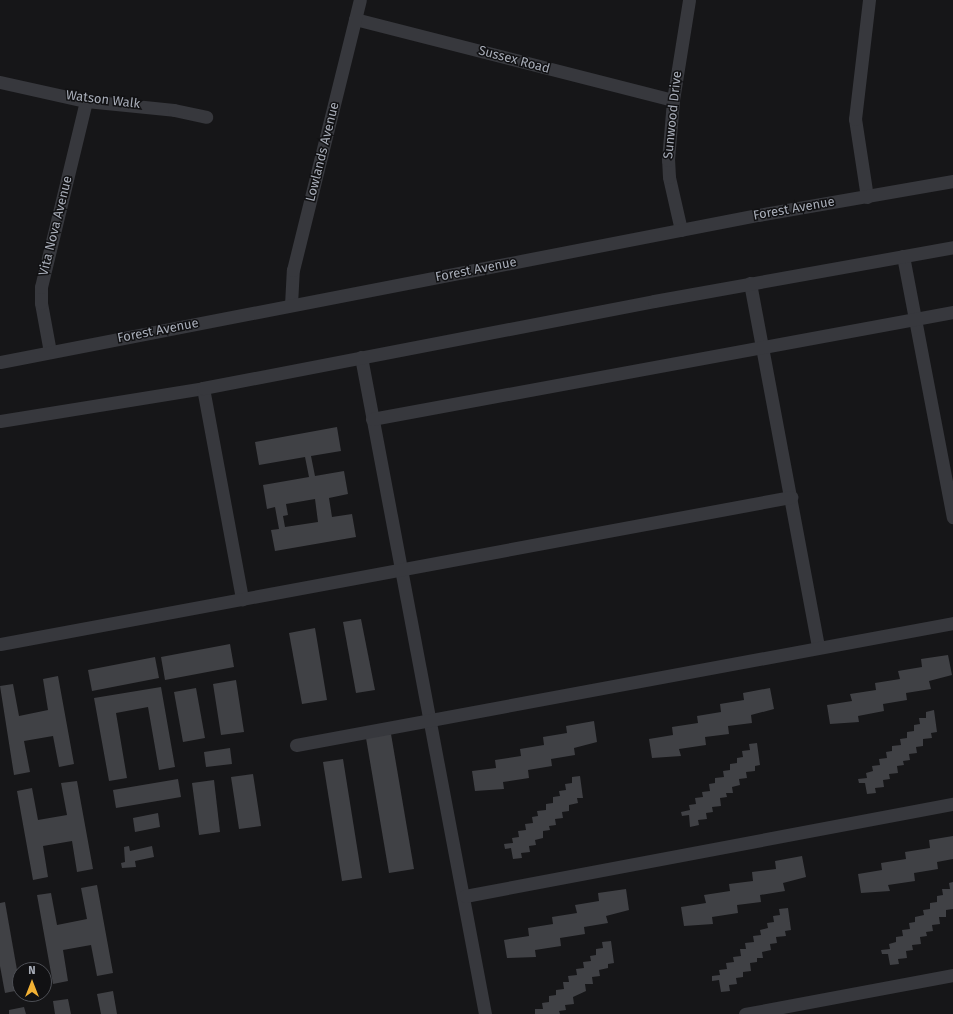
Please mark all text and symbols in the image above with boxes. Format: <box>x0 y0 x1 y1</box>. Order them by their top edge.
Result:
street label: Sussex Road <box>477 43 551 77</box>
street label: Sunwood Drive <box>661 70 685 160</box>
street label: Watson Walk <box>65 88 141 112</box>
street label: Lowlands Avenue <box>303 101 343 203</box>
street label: Vita Nova Avenue <box>36 174 76 278</box>
street label: Forest Avenue <box>752 194 836 224</box>
street label: Forest Avenue <box>434 254 518 286</box>
street label: Forest Avenue <box>116 315 200 347</box>
north arrow <box>12 962 52 1002</box>
text: N <box>28 964 36 977</box>

